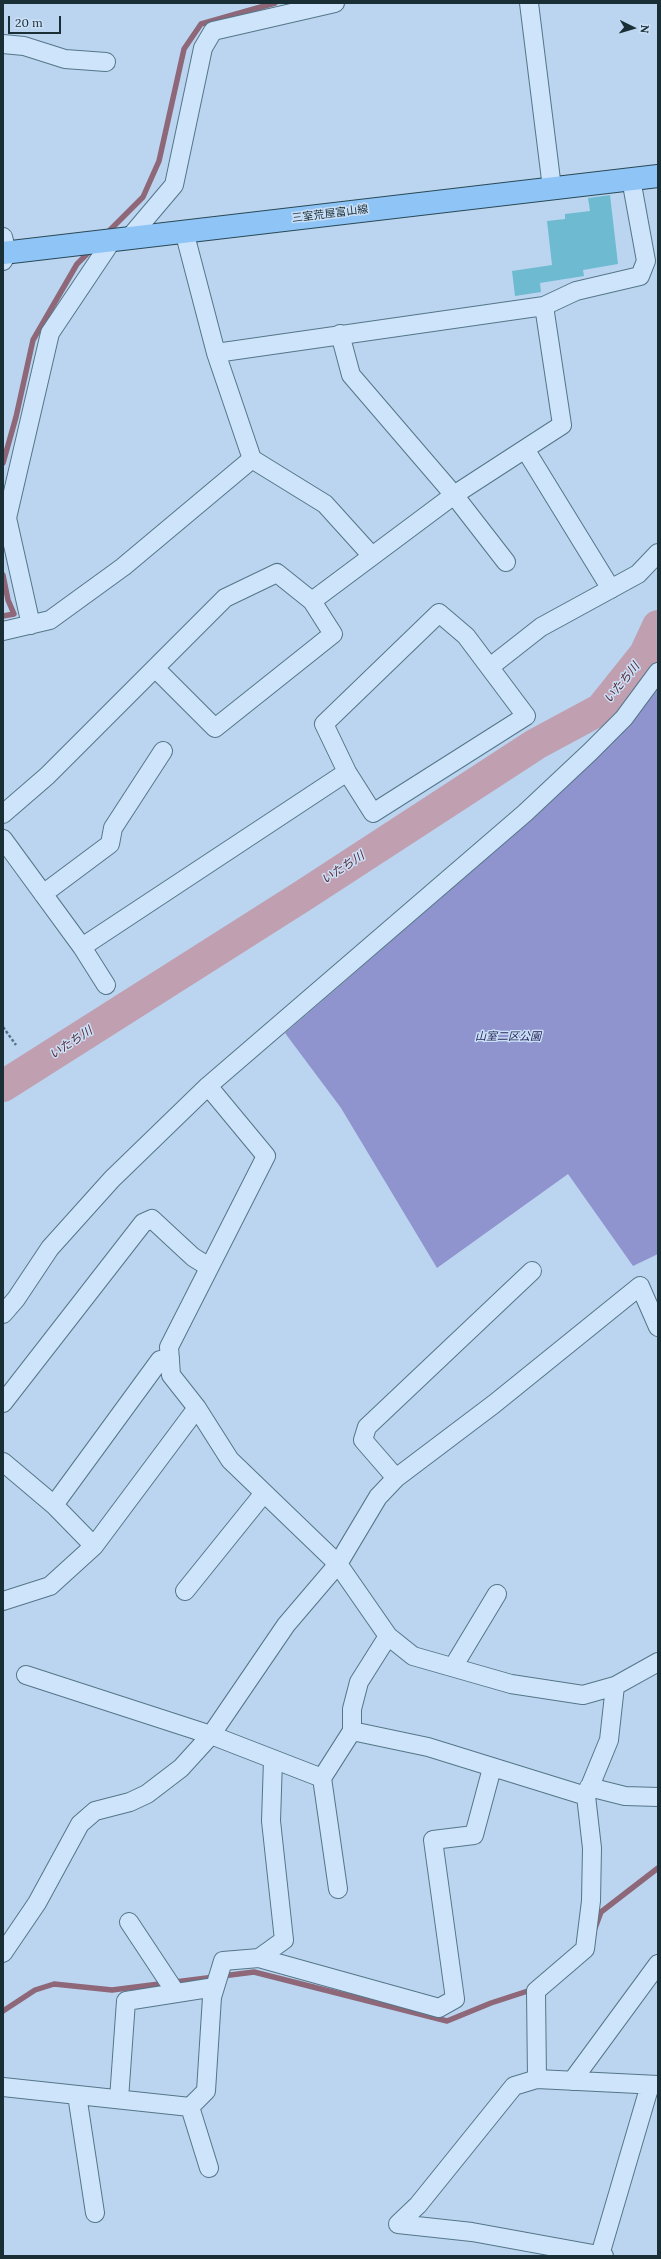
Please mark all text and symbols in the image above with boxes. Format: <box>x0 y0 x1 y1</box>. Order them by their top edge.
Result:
scale bar <box>10 8 63 34</box>
north arrow <box>613 8 653 48</box>
text: 20 m <box>15 15 43 30</box>
text: N <box>638 24 652 34</box>
street label: 三室荒屋富山線 <box>291 203 369 225</box>
water label: いたち川 <box>601 660 643 706</box>
water label: いたち川 <box>319 849 367 887</box>
water label: いたち川 <box>47 1024 95 1062</box>
park label: 山室二区公園 <box>475 1030 541 1044</box>

